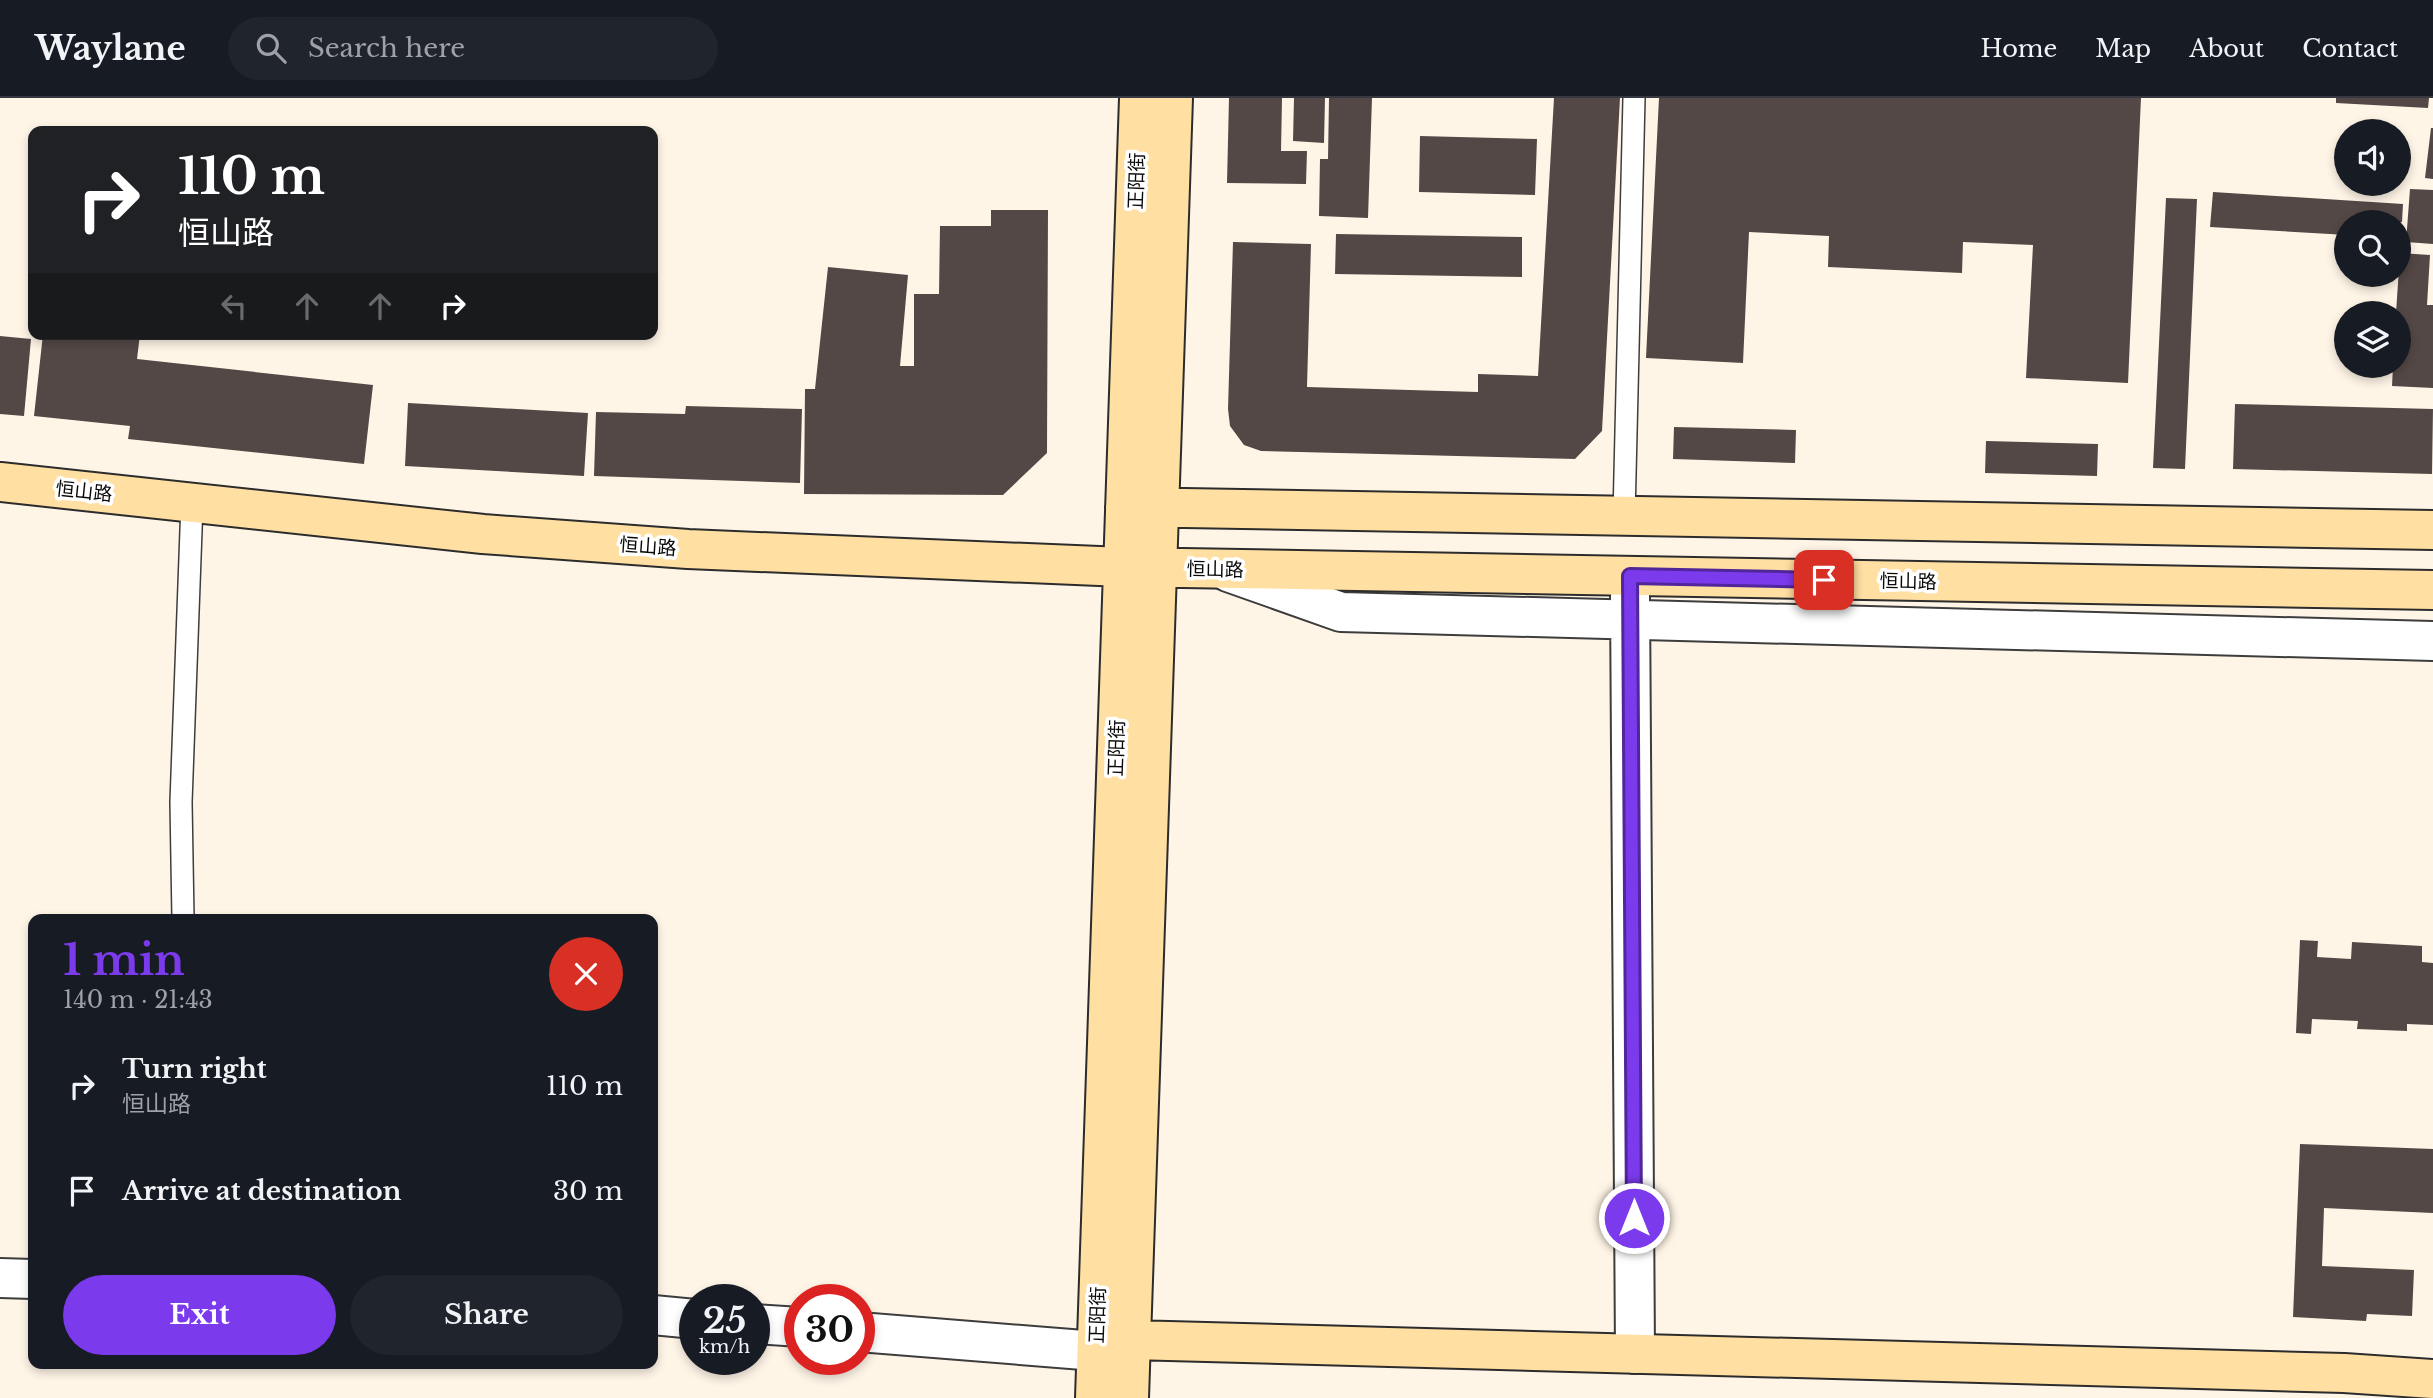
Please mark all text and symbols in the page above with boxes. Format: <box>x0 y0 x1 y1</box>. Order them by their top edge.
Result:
search box <box>228 17 718 80</box>
text: Waylane <box>35 28 186 69</box>
icon: search <box>252 29 290 67</box>
text: Search here <box>308 32 465 64</box>
text: Home <box>1981 34 2057 63</box>
text: Map <box>2095 34 2151 63</box>
text: About <box>2189 34 2264 63</box>
text: Contact <box>2302 34 2398 63</box>
map controls <box>2334 119 2411 378</box>
button: sound <box>2334 119 2411 196</box>
text: 110 m <box>178 146 325 207</box>
street label: 正阳街 <box>1124 152 1149 210</box>
icon: right <box>63 154 154 245</box>
button: search <box>2334 210 2411 287</box>
text: 恒山路 <box>178 213 274 253</box>
icon: left <box>215 287 253 325</box>
icon: ahead <box>288 287 326 325</box>
icon: ahead <box>361 287 399 325</box>
icon: right <box>434 287 472 325</box>
button: layers <box>2334 301 2411 378</box>
street label: 恒山路 <box>54 477 114 506</box>
street label: 恒山路 <box>619 533 677 560</box>
pin <box>1794 550 1854 610</box>
street label: 恒山路 <box>1186 558 1244 581</box>
icon: arrive <box>1805 561 1843 599</box>
street label: 恒山路 <box>1879 570 1937 593</box>
street label: 正阳街 <box>1104 719 1129 777</box>
text: 1 min <box>63 934 185 986</box>
button: close <box>549 937 623 1011</box>
text: 140 m · 21:43 <box>63 986 213 1014</box>
text: Turn right <box>122 1053 267 1085</box>
icon: right <box>63 1067 101 1105</box>
text: 110 m <box>546 1070 623 1102</box>
text: 恒山路 <box>122 1090 191 1118</box>
icon: arrive <box>63 1172 101 1210</box>
text: Arrive at destination <box>122 1175 402 1207</box>
text: 30 m <box>553 1175 623 1207</box>
position arrow <box>1597 1181 1671 1255</box>
button: Exit <box>63 1275 336 1355</box>
button: Share <box>350 1275 623 1355</box>
speed limit sign: 30 <box>784 1284 875 1375</box>
street label: 正阳街 <box>1085 1286 1110 1344</box>
text: 25 <box>703 1299 746 1342</box>
text: km/h <box>699 1336 750 1358</box>

